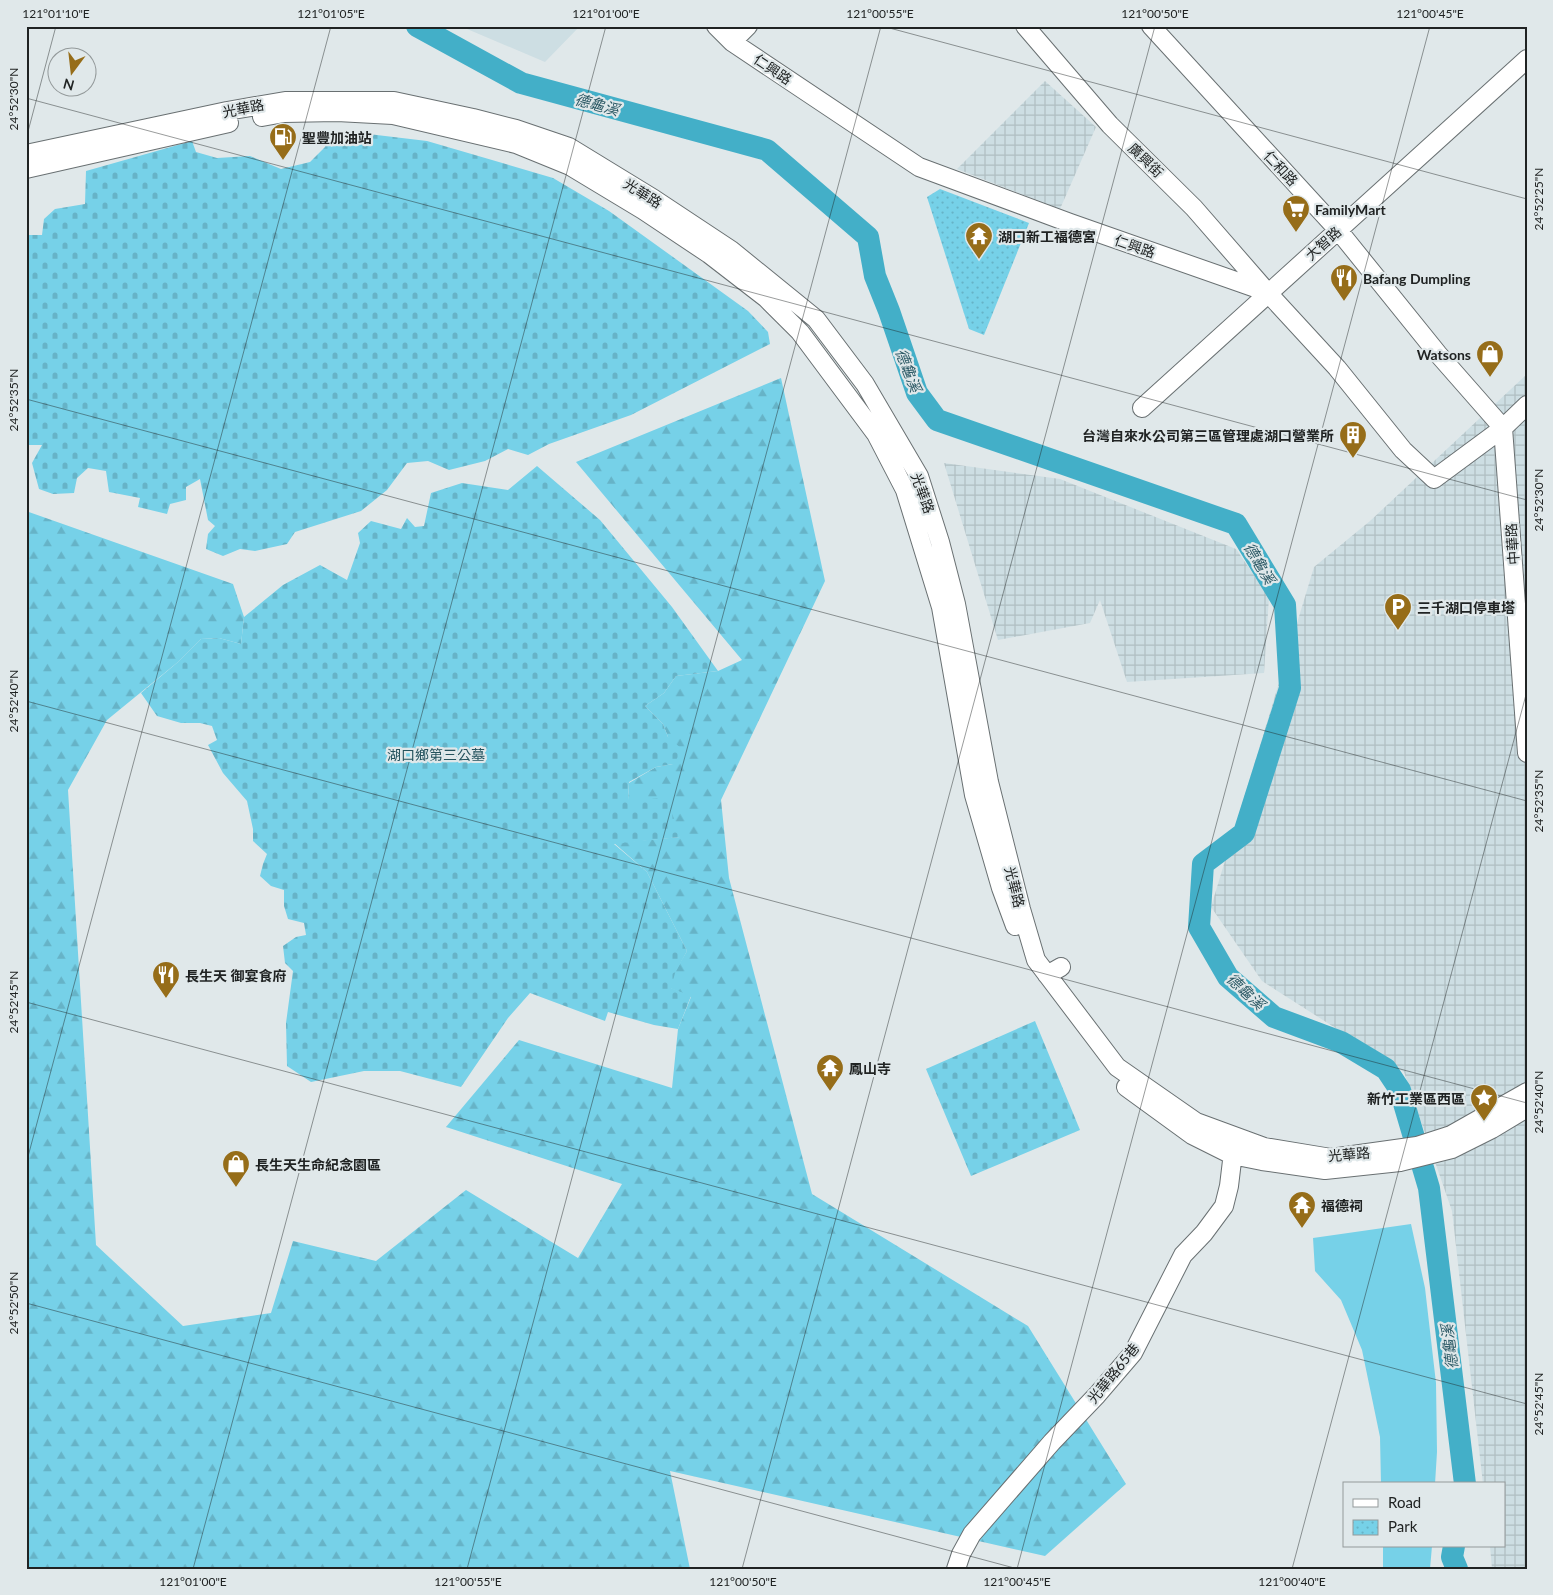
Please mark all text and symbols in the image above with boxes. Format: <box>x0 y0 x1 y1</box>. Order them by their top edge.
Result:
text: 121°01'10"E <box>22 6 90 21</box>
text: 121°01'05"E <box>297 6 365 21</box>
text: 121°01'00"E <box>572 6 640 21</box>
text: 121°00'55"E <box>846 6 914 21</box>
text: 121°00'50"E <box>1121 6 1189 21</box>
text: 121°00'45"E <box>1396 6 1464 21</box>
north arrow <box>48 48 98 98</box>
street label: 仁興路 <box>751 50 795 88</box>
text: 24°52'30"N <box>6 68 21 130</box>
text: N <box>61 75 76 95</box>
water label: 德龜溪 <box>573 89 623 119</box>
street label: 光華路 <box>221 96 265 120</box>
fuel station icon: 聖豐加油站 <box>268 122 298 161</box>
place label: 聖豐加油站 <box>302 129 372 146</box>
street label: 廣興街 <box>1125 139 1167 181</box>
street label: 仁和路 <box>1260 147 1302 189</box>
text: 24°52'25"N <box>1531 168 1546 230</box>
street label: 光華路 <box>621 175 665 211</box>
supermarket icon: FamilyMart <box>1281 194 1311 233</box>
place label: FamilyMart <box>1315 201 1386 218</box>
temple icon: 湖口新工福德宮 <box>964 221 994 260</box>
street label: 大智路 <box>1302 223 1344 263</box>
place label: 湖口新工福德宮 <box>998 228 1096 245</box>
street label: 仁興路 <box>1112 231 1158 261</box>
restaurant icon: Bafang Dumpling <box>1329 263 1359 302</box>
place label: Bafang Dumpling <box>1363 270 1471 287</box>
shop icon: Watsons <box>1475 339 1505 378</box>
water label: 德龜溪 <box>893 346 926 396</box>
place label: Watsons <box>1417 346 1471 363</box>
text: 24°52'35"N <box>6 369 21 431</box>
building icon: 台灣自來水公司第三區管理處湖口營業所 <box>1338 420 1368 459</box>
place label: 台灣自來水公司第三區管理處湖口營業所 <box>1082 427 1334 444</box>
text: 24°52'30"N <box>1531 469 1546 531</box>
street label: 光華路 <box>908 470 938 516</box>
street label: 中華路 <box>1502 522 1522 566</box>
water label: 德龜溪 <box>1241 539 1280 589</box>
parking icon: 三千湖口停車塔 <box>1383 592 1413 631</box>
place label: 三千湖口停車塔 <box>1417 599 1515 616</box>
text: 24°52'40"N <box>6 670 21 732</box>
park label: 湖口鄉第三公墓 <box>387 746 485 763</box>
text: 24°52'35"N <box>1531 770 1546 832</box>
street label: 光華路 <box>1002 865 1028 909</box>
restaurant icon: 長生天 御宴食府 <box>151 960 181 999</box>
place label: 長生天 御宴食府 <box>185 967 286 984</box>
water label: 德龜溪 <box>1223 969 1270 1014</box>
text: 24°52'45"N <box>6 971 21 1033</box>
temple icon: 鳳山寺 <box>815 1053 845 1092</box>
place label: 鳳山寺 <box>849 1060 891 1077</box>
text: 24°52'40"N <box>1531 1071 1546 1133</box>
place icon: 新竹工業區西區 <box>1469 1083 1499 1122</box>
place label: 新竹工業區西區 <box>1367 1090 1465 1107</box>
street label: 光華路 <box>1327 1144 1371 1164</box>
shop icon: 長生天生命紀念園區 <box>221 1149 251 1188</box>
place label: 長生天生命紀念園區 <box>255 1156 381 1173</box>
temple icon: 福德祠 <box>1287 1190 1317 1229</box>
place label: 福德祠 <box>1321 1197 1363 1214</box>
text: 24°52'50"N <box>6 1272 21 1334</box>
water label: 德龜溪 <box>1437 1322 1461 1370</box>
street label: 光華路65巷 <box>1084 1340 1142 1406</box>
text: 24°52'45"N <box>1531 1373 1546 1435</box>
legend <box>1343 1482 1506 1548</box>
text: Road <box>1388 1493 1421 1511</box>
text: Park <box>1388 1517 1418 1535</box>
text: 121°01'00"E <box>159 1574 227 1589</box>
text: 121°00'55"E <box>434 1574 502 1589</box>
text: 121°00'50"E <box>709 1574 777 1589</box>
text: 121°00'45"E <box>983 1574 1051 1589</box>
text: 121°00'40"E <box>1258 1574 1326 1589</box>

